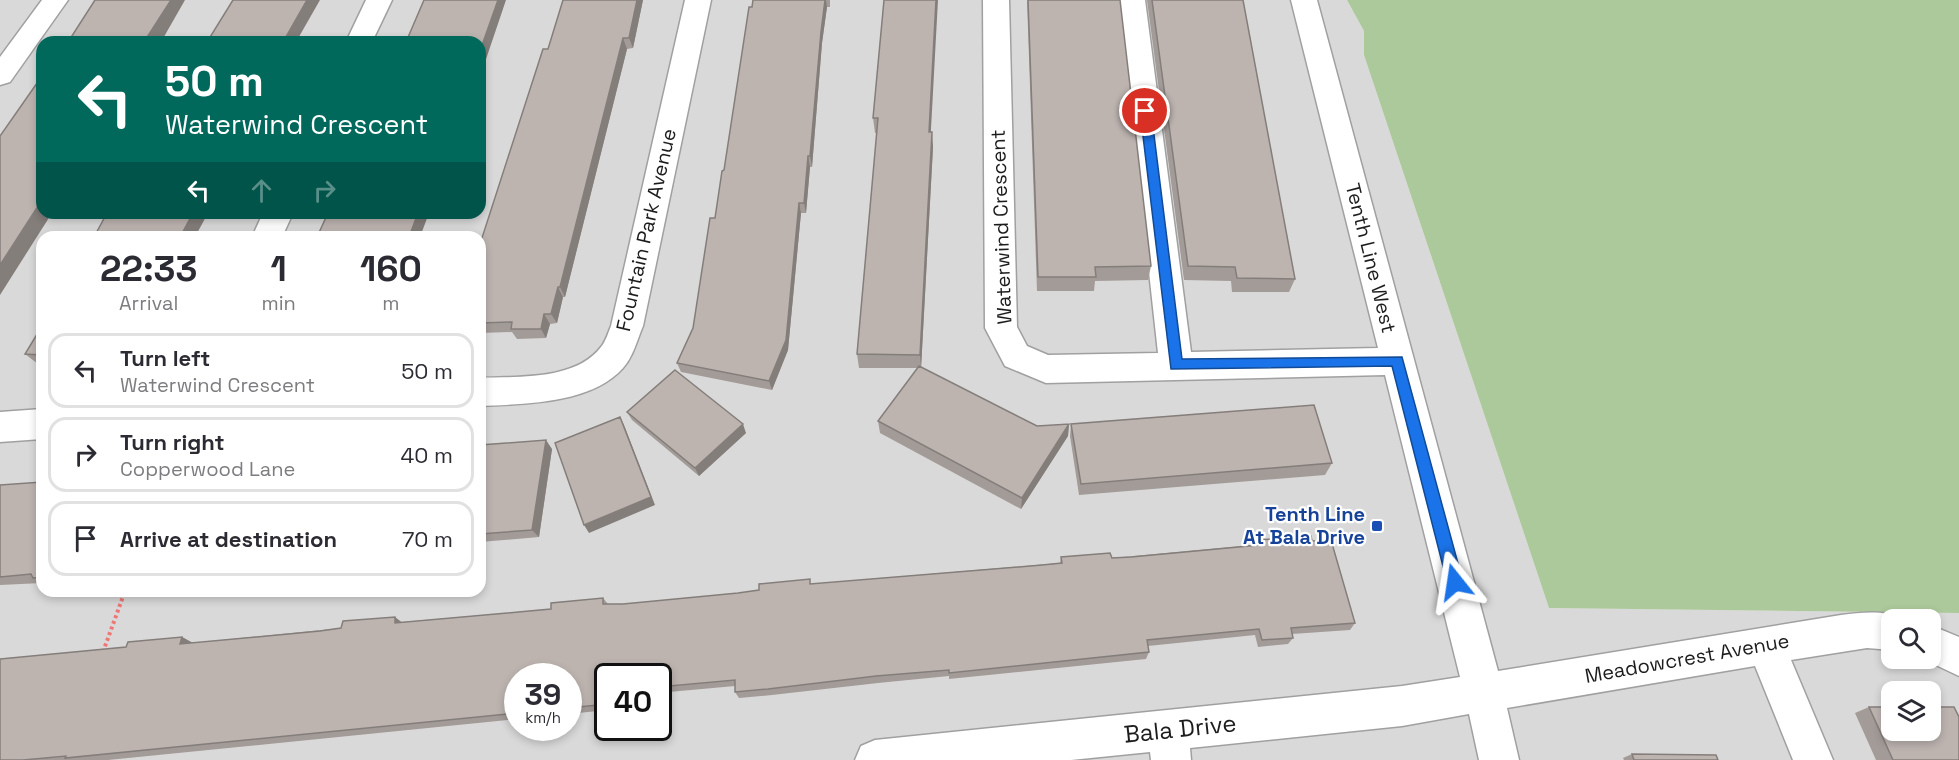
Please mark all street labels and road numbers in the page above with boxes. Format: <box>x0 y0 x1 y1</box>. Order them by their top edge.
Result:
street label: Fountain Park Avenue <box>610 126 682 334</box>
street label: Waterwind Crescent <box>985 129 1017 325</box>
street label: Tenth Line West <box>1340 180 1402 336</box>
street label: Meadowcrest Avenue <box>1583 627 1791 689</box>
street label: Bala Drive <box>1122 707 1238 750</box>

